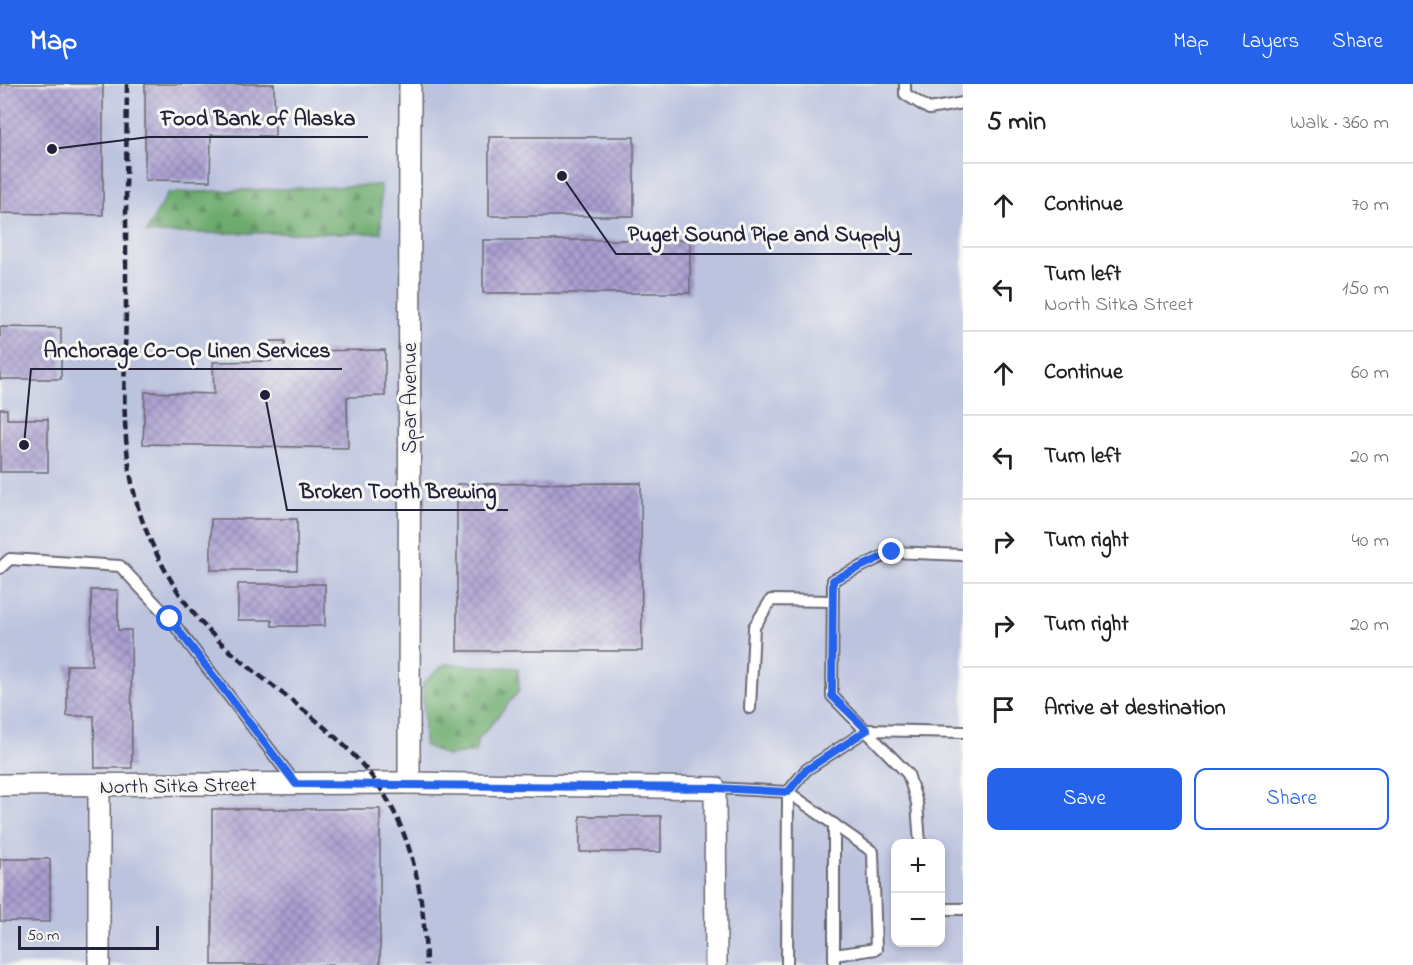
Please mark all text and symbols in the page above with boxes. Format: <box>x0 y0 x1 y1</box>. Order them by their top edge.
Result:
text: Map <box>30 22 77 63</box>
text: Map <box>1173 27 1209 57</box>
text: Layers <box>1242 27 1299 57</box>
text: Share <box>1332 27 1383 57</box>
callout: Food Bank of Alaska <box>149 97 368 137</box>
text: Food Bank of Alaska <box>160 104 355 136</box>
text: 5 min <box>987 104 1046 142</box>
text: Walk · 360 m <box>1290 109 1389 138</box>
icon: ahead <box>987 189 1020 222</box>
text: Continue <box>1044 189 1123 221</box>
text: 70 m <box>1352 191 1389 220</box>
callout: Puget Sound Pipe and Supply <box>616 214 912 254</box>
text: Puget Sound Pipe and Supply <box>628 220 900 253</box>
text: Turn left <box>1044 259 1121 291</box>
icon: left <box>987 273 1020 306</box>
text: 150 m <box>1342 275 1389 304</box>
text: North Sitka Street <box>1044 291 1193 320</box>
callout: Anchorage Co-Op Linen Services <box>31 329 342 369</box>
text: Anchorage Co-Op Linen Services <box>44 336 330 369</box>
street label: Spar Avenue <box>396 342 426 453</box>
icon: ahead <box>987 357 1020 390</box>
text: Continue <box>1044 357 1123 389</box>
text: 60 m <box>1351 359 1389 388</box>
icon: left <box>987 441 1020 474</box>
text: Turn left <box>1044 441 1121 473</box>
text: 20 m <box>1350 443 1389 472</box>
callout: Broken Tooth Brewing <box>287 470 508 510</box>
text: Broken Tooth Brewing <box>299 477 496 510</box>
icon: right <box>987 525 1020 558</box>
text: Turn right <box>1044 525 1129 557</box>
text: 40 m <box>1352 527 1389 556</box>
route end <box>878 538 904 564</box>
route start <box>156 605 182 631</box>
icon: right <box>987 609 1020 642</box>
text: Turn right <box>1044 609 1129 641</box>
text: 20 m <box>1350 611 1389 640</box>
icon: arrive <box>987 693 1020 726</box>
text: Arrive at destination <box>1044 693 1226 725</box>
button: Save <box>987 768 1182 830</box>
button: Share <box>1194 768 1389 830</box>
street label: North Sitka Street <box>99 771 257 803</box>
map controls <box>891 839 945 947</box>
button: + <box>891 839 945 893</box>
button: − <box>891 893 945 947</box>
scale bar <box>18 923 159 950</box>
text: 50 m <box>27 924 59 948</box>

